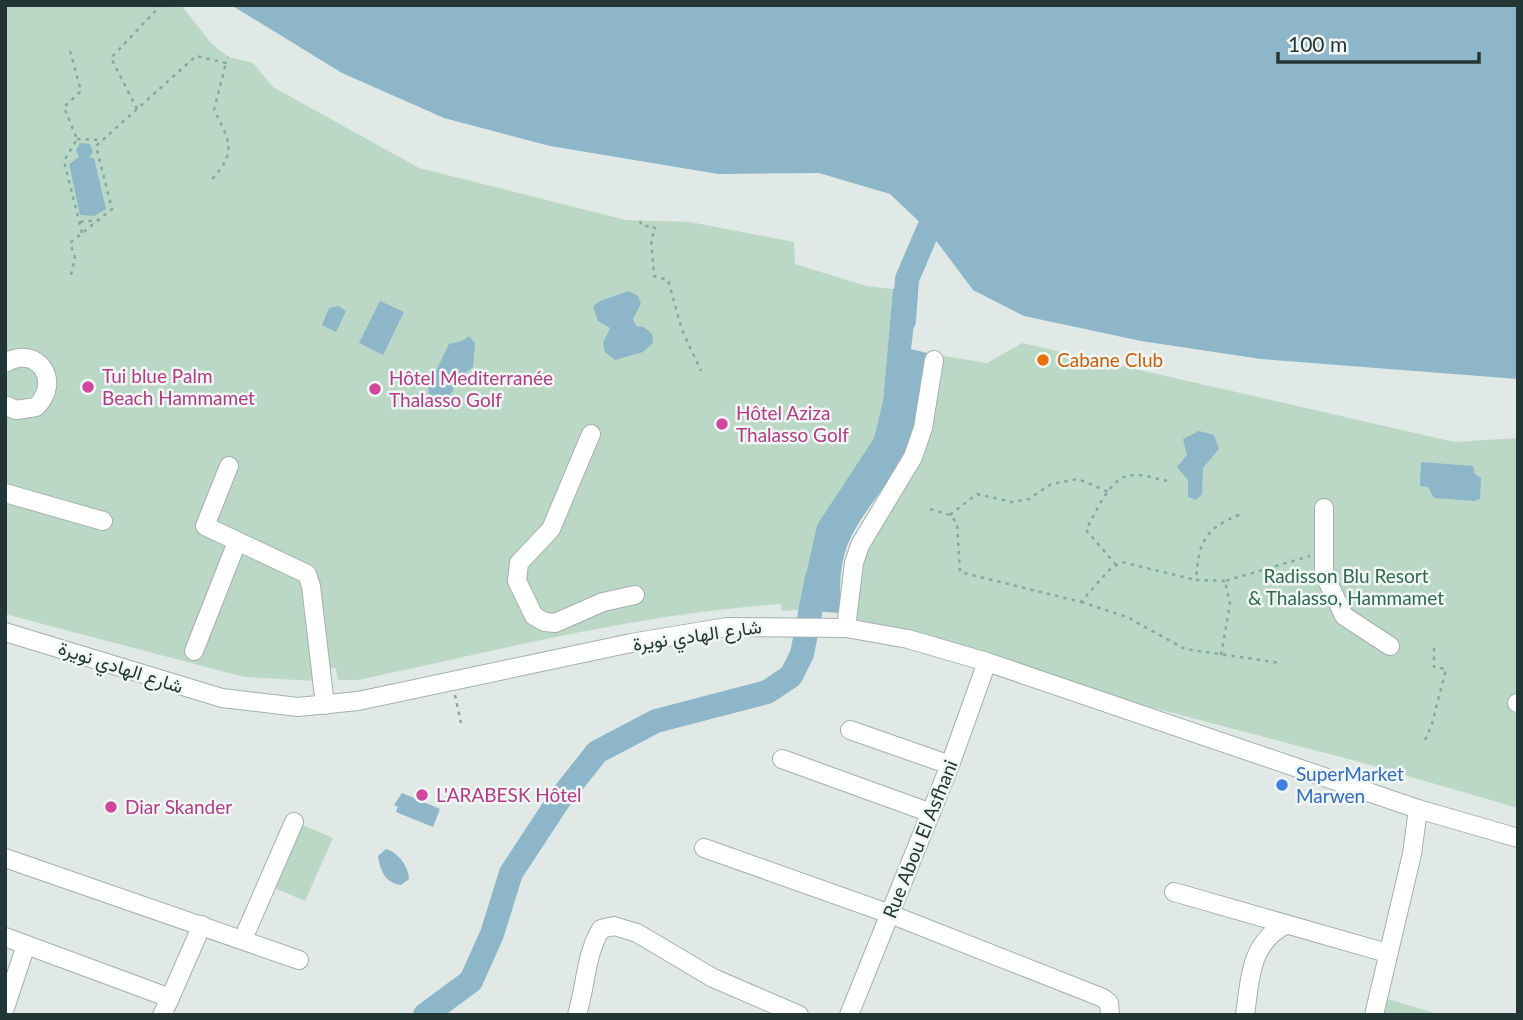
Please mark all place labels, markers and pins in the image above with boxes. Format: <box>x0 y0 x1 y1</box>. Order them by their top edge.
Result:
place label: Cabane Club <box>1057 348 1163 371</box>
marker: Cabane Club <box>1035 352 1051 368</box>
place label: Tui blue Palm Beach Hammamet <box>102 364 255 409</box>
place label: Hôtel Mediterranée Thalasso Golf <box>389 366 553 411</box>
marker: Tui blue Palm Beach Hammamet <box>80 379 96 395</box>
marker: Hôtel Mediterranée Thalasso Golf <box>367 381 383 397</box>
place label: Hôtel Aziza Thalasso Golf <box>736 401 849 446</box>
marker: Hôtel Aziza Thalasso Golf <box>714 416 730 432</box>
place label: SuperMarket Marwen <box>1296 762 1404 807</box>
marker: SuperMarket Marwen <box>1274 777 1290 793</box>
place label: L'ARABESK Hôtel <box>436 783 581 806</box>
marker: L'ARABESK Hôtel <box>414 787 430 803</box>
place label: Diar Skander <box>125 795 232 818</box>
marker: Diar Skander <box>103 799 119 815</box>

